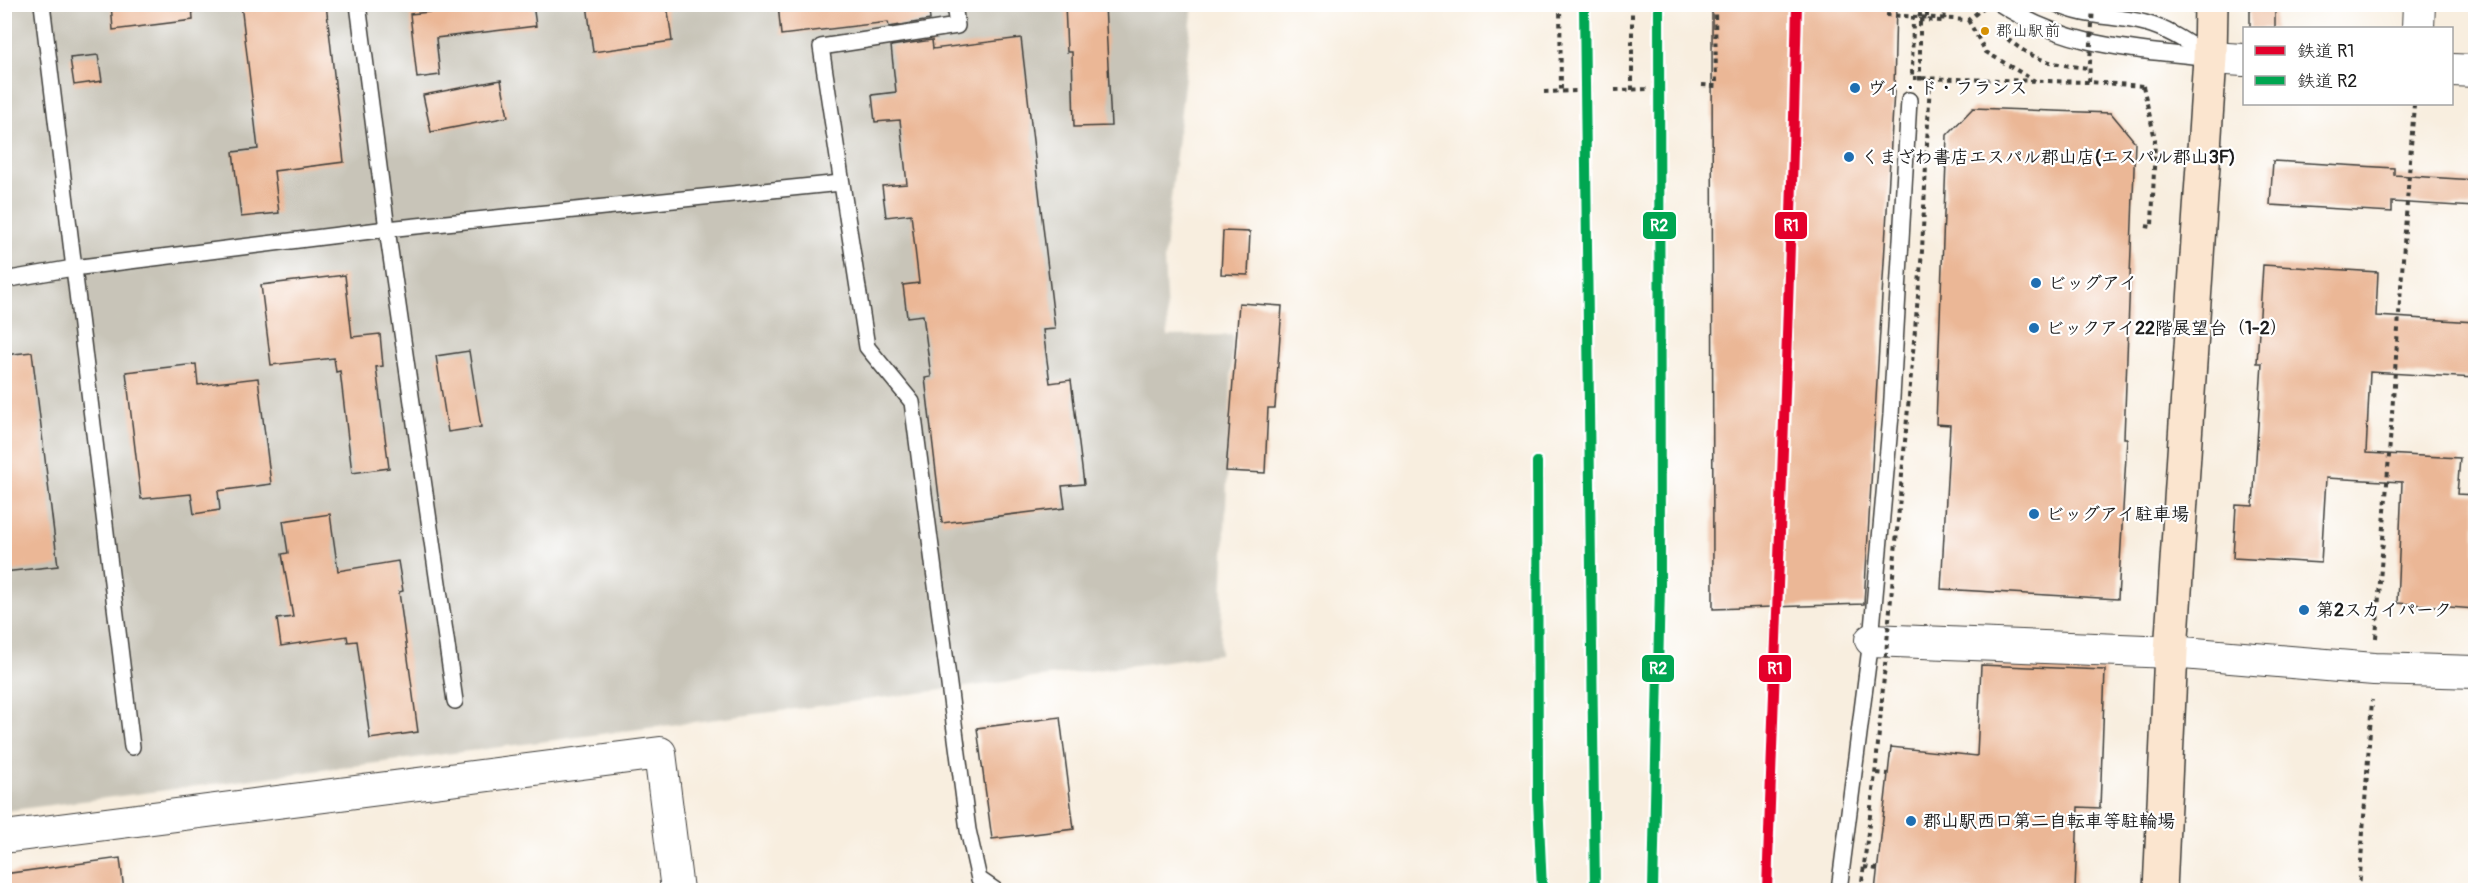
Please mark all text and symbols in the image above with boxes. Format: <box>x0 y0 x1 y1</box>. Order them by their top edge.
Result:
place label: 郡山駅前 <box>1996 21 2060 41</box>
marker: 郡山駅前 <box>1979 25 1991 37</box>
legend <box>2243 27 2453 105</box>
text: 鉄道 R1 <box>2297 40 2354 63</box>
text: 鉄道 R2 <box>2297 70 2357 93</box>
place label: ヴィ・ド・フランス <box>1867 77 2027 100</box>
marker: ヴィ・ド・フランス <box>1848 81 1862 95</box>
place label: くまざわ書店エスパル郡山店(エスパル郡山3F) <box>1861 146 2236 169</box>
marker: くまざわ書店エスパル郡山店(エスパル郡山3F) <box>1842 150 1856 164</box>
line badge: R2 <box>1642 211 1677 240</box>
line badge: R1 <box>1774 211 1808 240</box>
text: R2 <box>1650 216 1668 236</box>
text: R1 <box>1783 216 1799 236</box>
place label: ビッグアイ <box>2048 272 2137 295</box>
marker: ビッグアイ <box>2029 276 2043 290</box>
place label: ビックアイ22階展望台（1-2） <box>2046 317 2288 340</box>
marker: ビックアイ22階展望台（1-2） <box>2027 321 2041 335</box>
place label: ビッグアイ駐車場 <box>2046 503 2189 526</box>
marker: ビッグアイ駐車場 <box>2027 507 2041 521</box>
place label: 第2スカイパーク <box>2316 599 2452 622</box>
marker: 第2スカイパーク <box>2297 603 2311 617</box>
line badge: R2 <box>1641 654 1675 683</box>
line badge: R1 <box>1758 654 1792 683</box>
text: R2 <box>1649 659 1667 679</box>
text: R1 <box>1767 659 1783 679</box>
place label: 郡山駅西口第二自転車等駐輪場 <box>1923 810 2175 833</box>
marker: 郡山駅西口第二自転車等駐輪場 <box>1904 814 1918 828</box>

